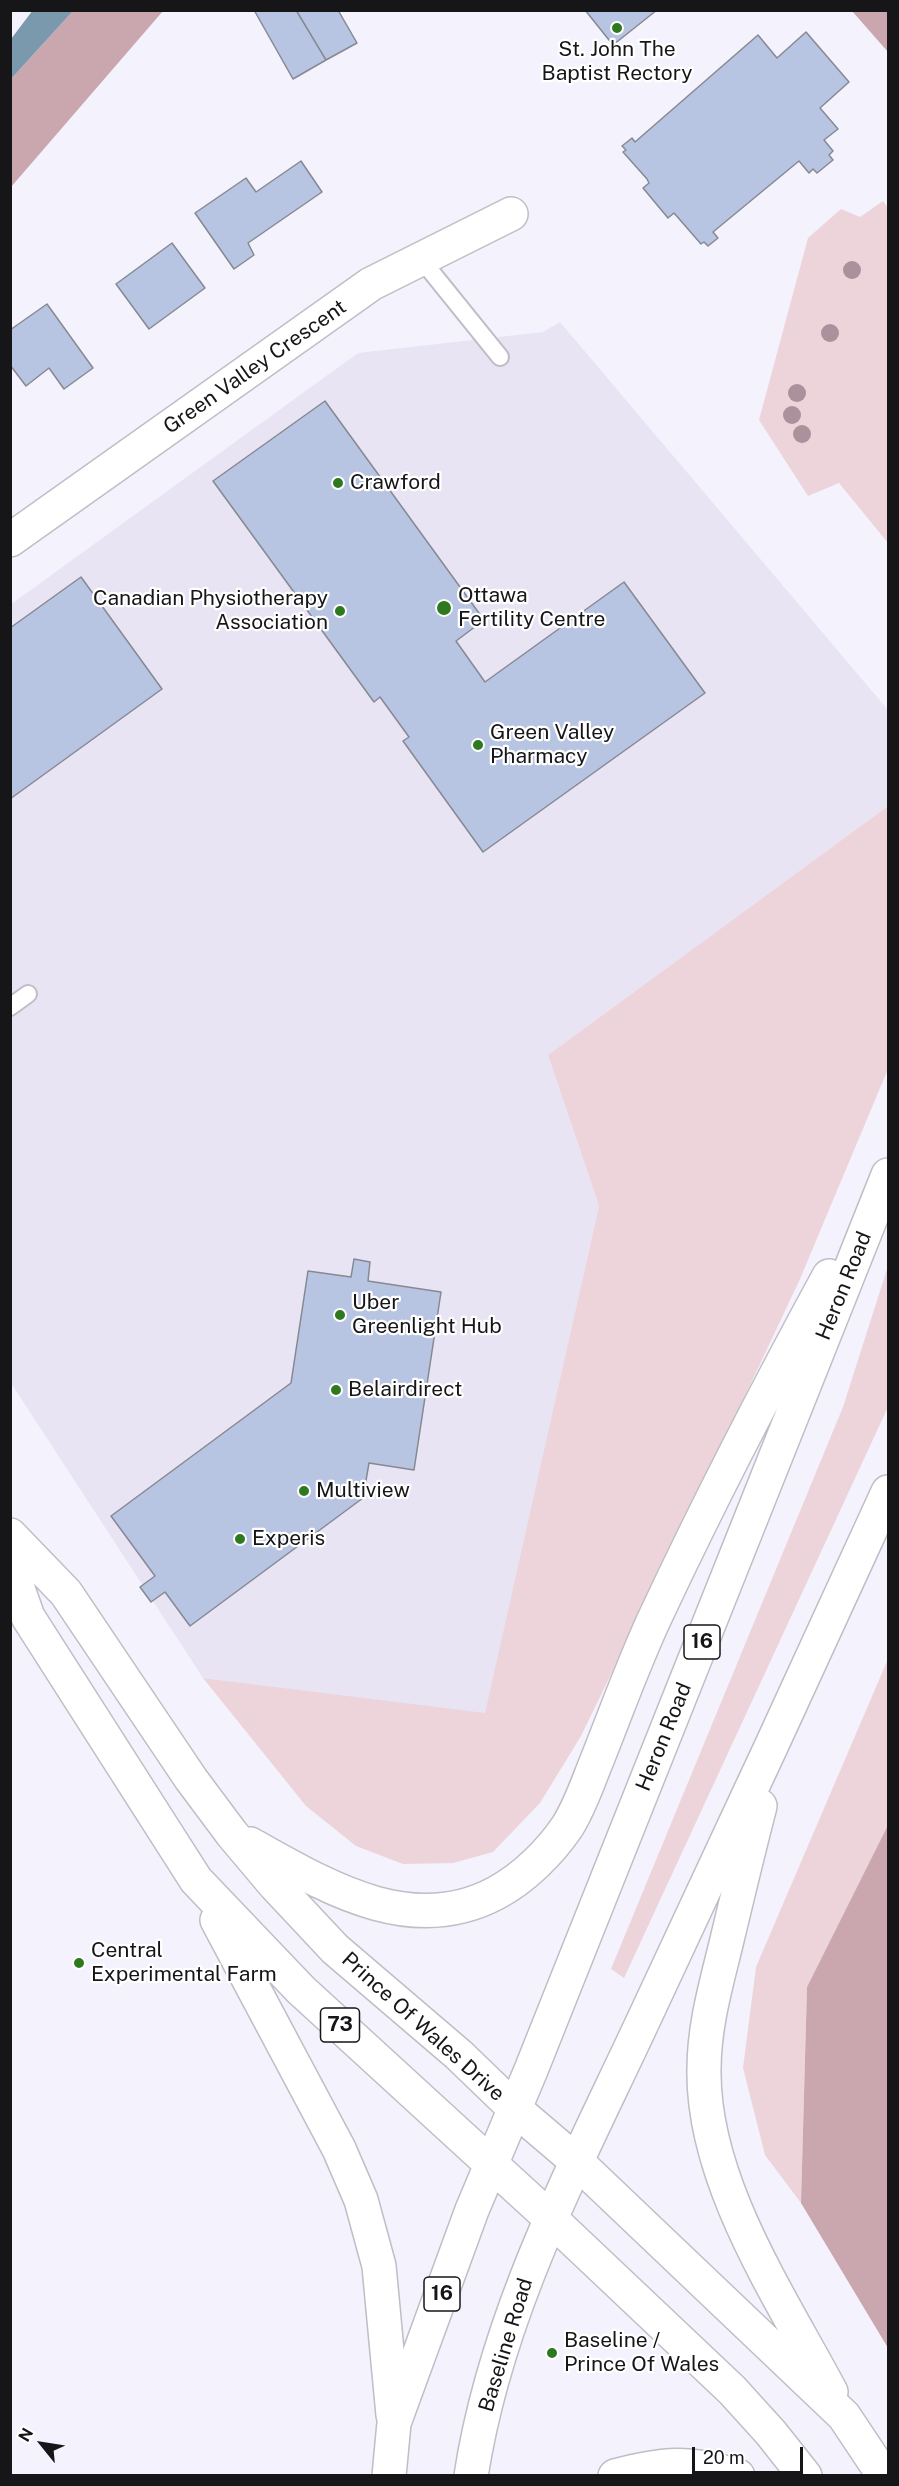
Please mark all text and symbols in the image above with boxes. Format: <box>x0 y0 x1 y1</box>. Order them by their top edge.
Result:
marker: St. John The Baptist Rectory <box>610 21 624 35</box>
place label: St. John The Baptist Rectory <box>542 37 692 87</box>
street label: Green Valley Crescent <box>159 294 351 440</box>
place label: Crawford <box>350 470 441 496</box>
marker: Crawford <box>331 476 345 490</box>
place label: Ottawa Fertility Centre <box>458 583 606 633</box>
place label: Canadian Physiotherapy Association <box>93 586 328 636</box>
marker: Ottawa Fertility Centre <box>435 599 453 617</box>
marker: Canadian Physiotherapy Association <box>333 604 347 618</box>
place label: Green Valley Pharmacy <box>490 720 614 770</box>
marker: Green Valley Pharmacy <box>471 738 485 752</box>
street label: Heron Road <box>811 1228 877 1344</box>
place label: Uber Greenlight Hub <box>352 1290 502 1340</box>
marker: Uber Greenlight Hub <box>333 1308 347 1322</box>
place label: Belairdirect <box>348 1377 462 1403</box>
marker: Belairdirect <box>329 1383 343 1397</box>
place label: Multiview <box>316 1478 410 1504</box>
marker: Multiview <box>297 1484 311 1498</box>
place label: Experis <box>252 1526 325 1552</box>
marker: Experis <box>233 1532 247 1546</box>
road number: 16 <box>684 1625 720 1659</box>
street label: Heron Road <box>631 1679 697 1795</box>
place label: Central Experimental Farm <box>91 1938 277 1988</box>
street label: Prince Of Wales Drive <box>336 1947 510 2107</box>
marker: Central Experimental Farm <box>72 1956 86 1970</box>
road number: 73 <box>320 2008 360 2042</box>
street label: Baseline Road <box>474 2275 538 2415</box>
road number: 16 <box>424 2277 460 2311</box>
place label: Baseline / Prince Of Wales <box>564 2328 719 2378</box>
marker: Baseline / Prince Of Wales <box>545 2346 559 2360</box>
north arrow <box>12 2414 72 2474</box>
text: N <box>15 2425 37 2445</box>
scale bar <box>695 2435 806 2473</box>
text: 20 m <box>703 2447 745 2468</box>

